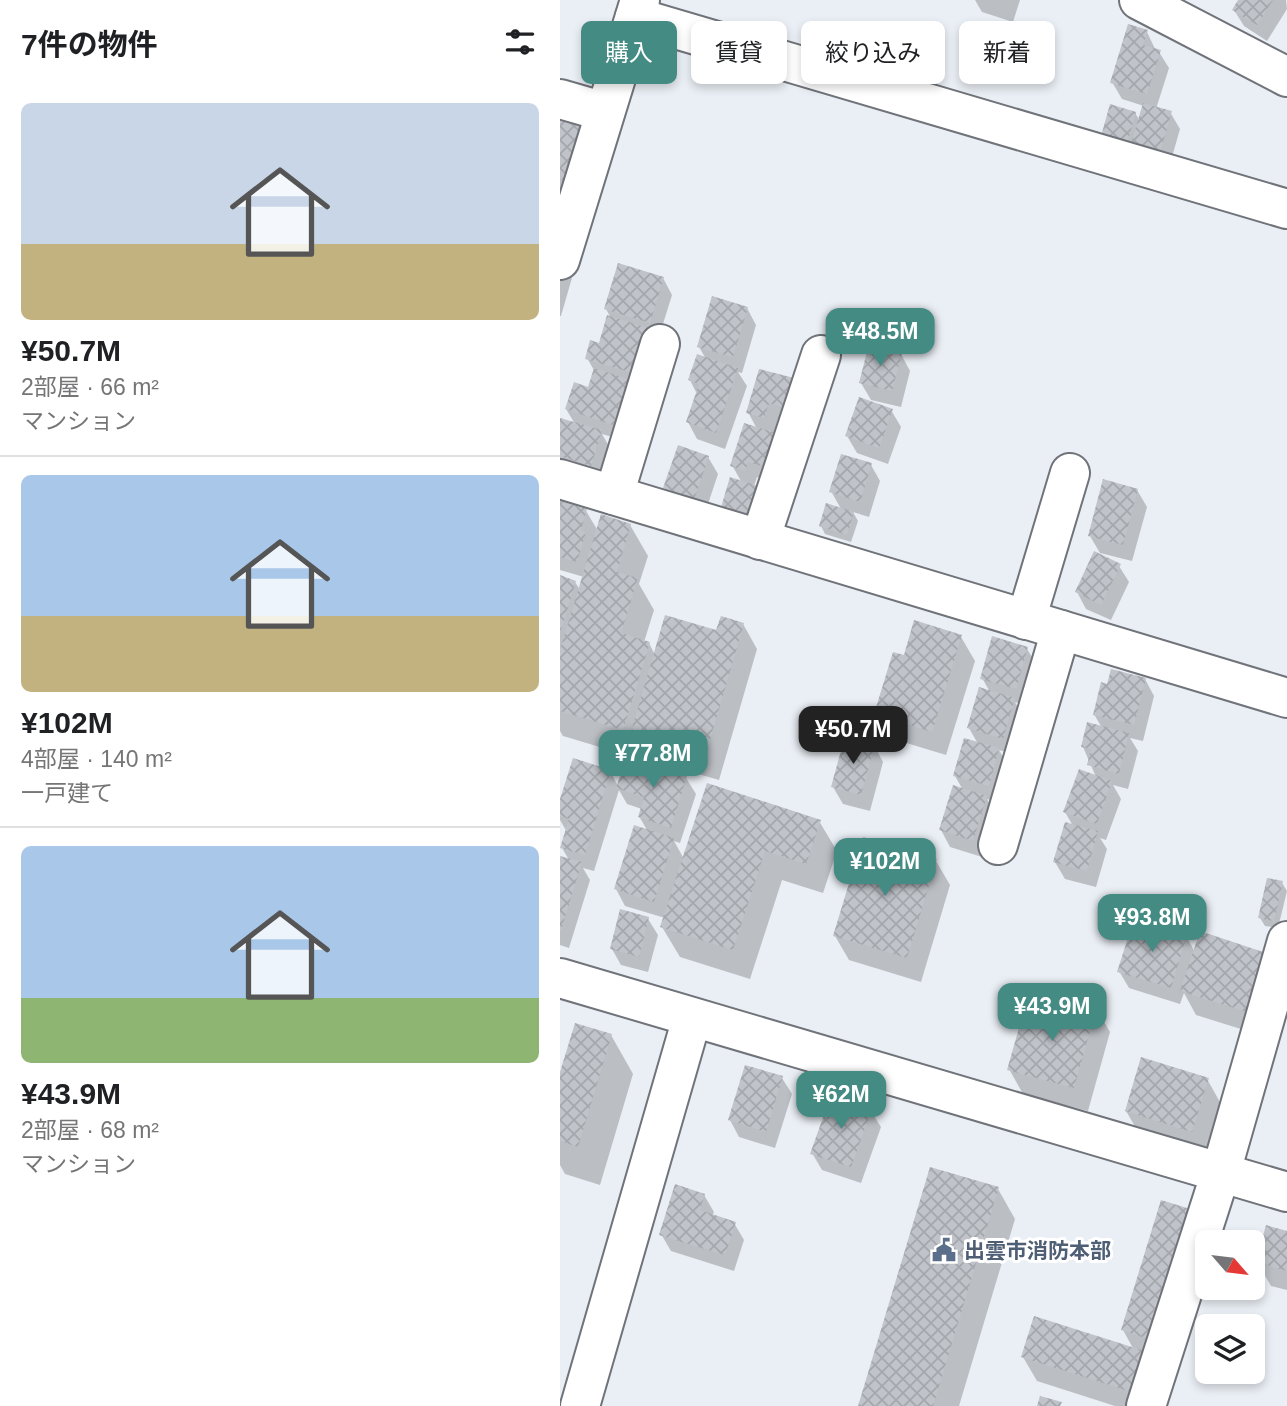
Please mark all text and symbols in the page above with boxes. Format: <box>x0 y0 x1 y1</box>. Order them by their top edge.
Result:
chip: 購入 <box>581 21 677 84</box>
chip: 賃貸 <box>691 21 787 84</box>
chip: 絞り込み <box>801 21 945 84</box>
chip: 新着 <box>959 21 1055 84</box>
icon: filters <box>501 23 539 61</box>
text: 7件の物件 <box>21 28 158 61</box>
icon: home <box>217 149 343 275</box>
pin: ¥48.5M <box>823 308 937 368</box>
text: ¥48.5M <box>842 318 918 344</box>
text: ¥50.7M <box>21 334 121 367</box>
text: 2部屋 · 66 m² <box>21 374 159 400</box>
text: マンション <box>21 408 136 434</box>
icon: home <box>217 521 343 647</box>
text: ¥102M <box>21 706 113 739</box>
pin: ¥50.7M <box>796 706 910 766</box>
text: ¥50.7M <box>815 716 891 742</box>
pin: ¥77.8M <box>596 730 710 790</box>
text: ¥77.8M <box>615 740 691 766</box>
text: 4部屋 · 140 m² <box>21 746 172 772</box>
text: 一戸建て <box>21 780 113 806</box>
pin: ¥102M <box>836 838 934 898</box>
text: ¥102M <box>850 848 920 874</box>
icon: home <box>217 892 343 1018</box>
pin: ¥93.8M <box>1095 894 1209 954</box>
text: ¥93.8M <box>1114 904 1190 930</box>
pin: ¥43.9M <box>995 984 1109 1043</box>
text: ¥43.9M <box>1014 993 1090 1019</box>
pin: ¥62M <box>800 1072 882 1131</box>
text: ¥43.9M <box>21 1077 121 1110</box>
text: ¥62M <box>812 1081 870 1107</box>
text: 2部屋 · 68 m² <box>21 1117 159 1143</box>
text: マンション <box>21 1151 136 1177</box>
north arrow <box>1195 1230 1265 1300</box>
map controls <box>1195 1230 1265 1384</box>
public building icon: 出雲市消防本部 <box>930 1236 958 1264</box>
place label: 出雲市消防本部 <box>964 1239 1111 1262</box>
button: layers <box>1195 1314 1265 1384</box>

